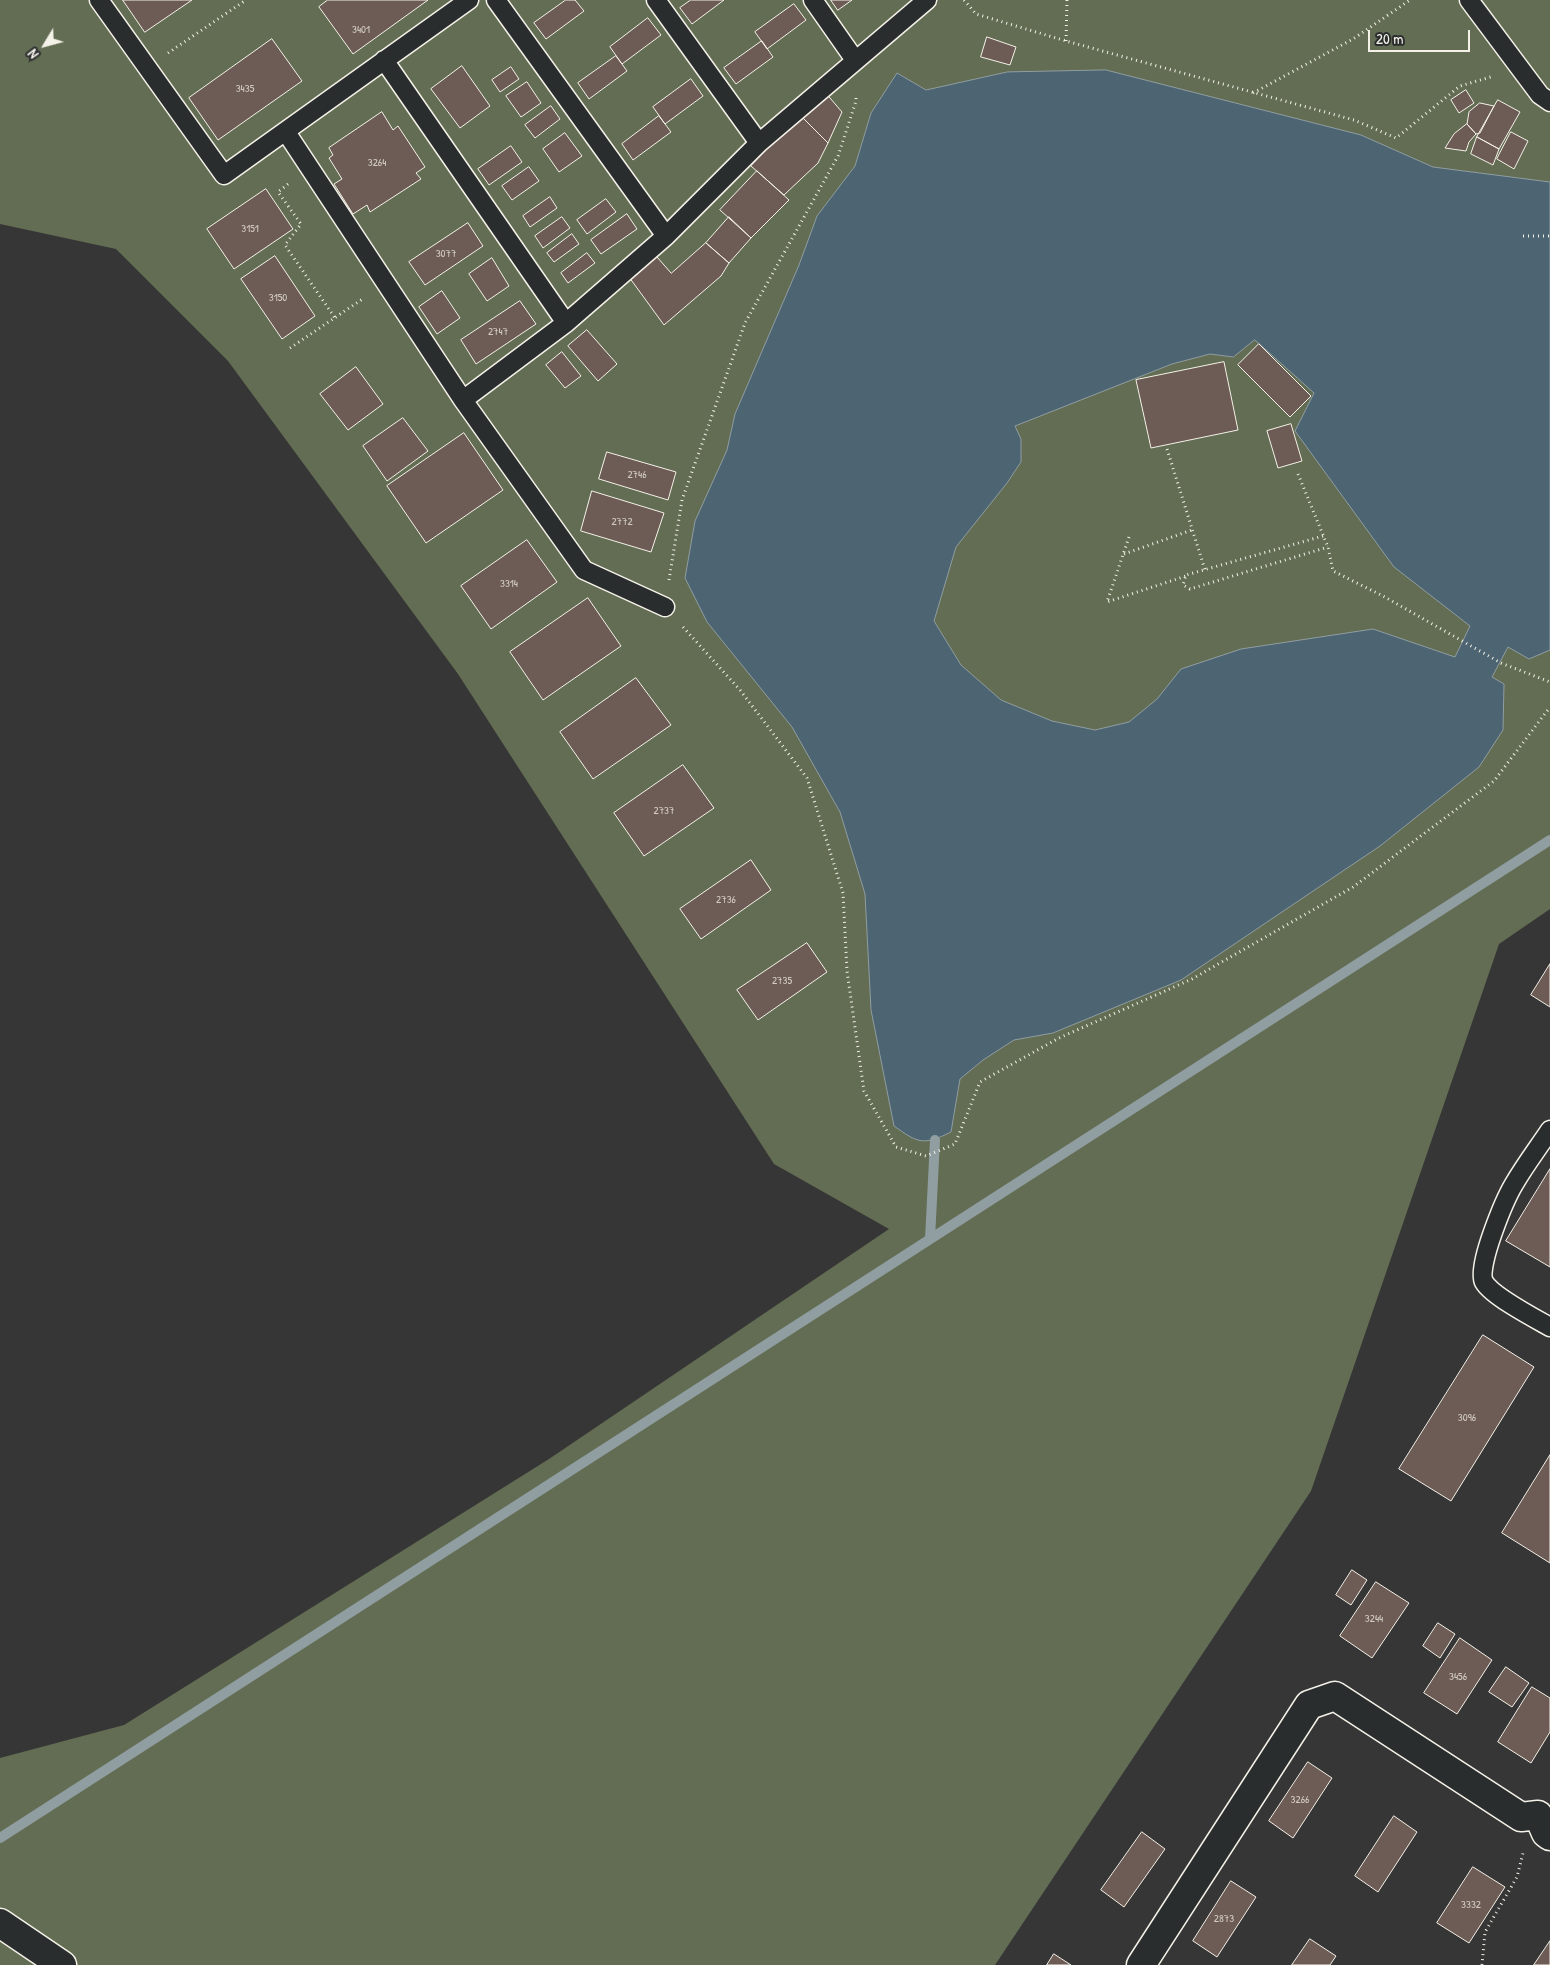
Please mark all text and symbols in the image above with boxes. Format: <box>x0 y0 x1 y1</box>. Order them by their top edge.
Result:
north arrow <box>20 20 70 70</box>
scale bar <box>1370 20 1472 52</box>
house number: 3401 <box>352 23 370 37</box>
text: 20 m <box>1376 28 1403 49</box>
text: N <box>23 46 42 63</box>
house number: 3435 <box>236 82 254 96</box>
house number: 3264 <box>368 156 386 170</box>
house number: 3151 <box>241 222 259 236</box>
house number: 3077 <box>436 247 456 261</box>
house number: 3150 <box>269 291 287 305</box>
house number: 2747 <box>488 325 508 339</box>
house number: 2746 <box>627 468 647 482</box>
house number: 2772 <box>611 515 633 529</box>
house number: 3314 <box>500 577 518 591</box>
house number: 2737 <box>654 804 674 818</box>
house number: 2736 <box>716 893 736 907</box>
house number: 2735 <box>772 974 792 988</box>
house number: 3096 <box>1458 1411 1476 1425</box>
house number: 3244 <box>1365 1612 1383 1626</box>
house number: 3456 <box>1449 1670 1467 1684</box>
house number: 3266 <box>1291 1793 1309 1807</box>
house number: 3332 <box>1461 1898 1481 1912</box>
house number: 2873 <box>1214 1912 1234 1926</box>

